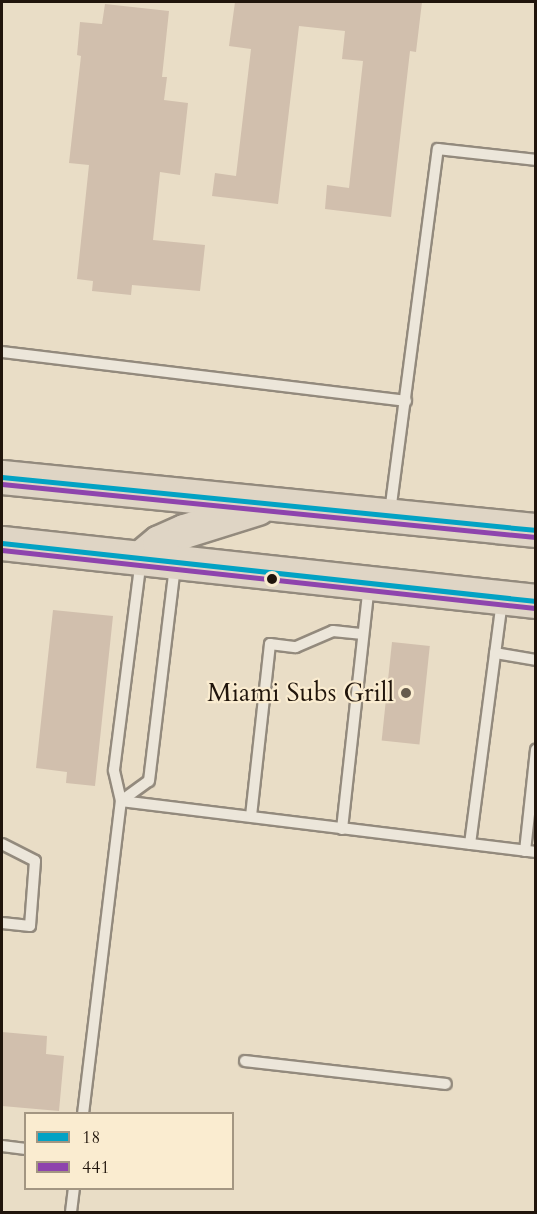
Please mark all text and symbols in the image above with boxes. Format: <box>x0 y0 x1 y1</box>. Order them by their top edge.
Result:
unlabelled marker <box>266 573 278 585</box>
place label: Miami Subs Grill <box>207 677 394 709</box>
marker: Miami Subs Grill <box>399 686 413 700</box>
legend <box>24 1112 234 1190</box>
text: 18 <box>82 1125 100 1150</box>
text: 441 <box>82 1155 110 1180</box>

